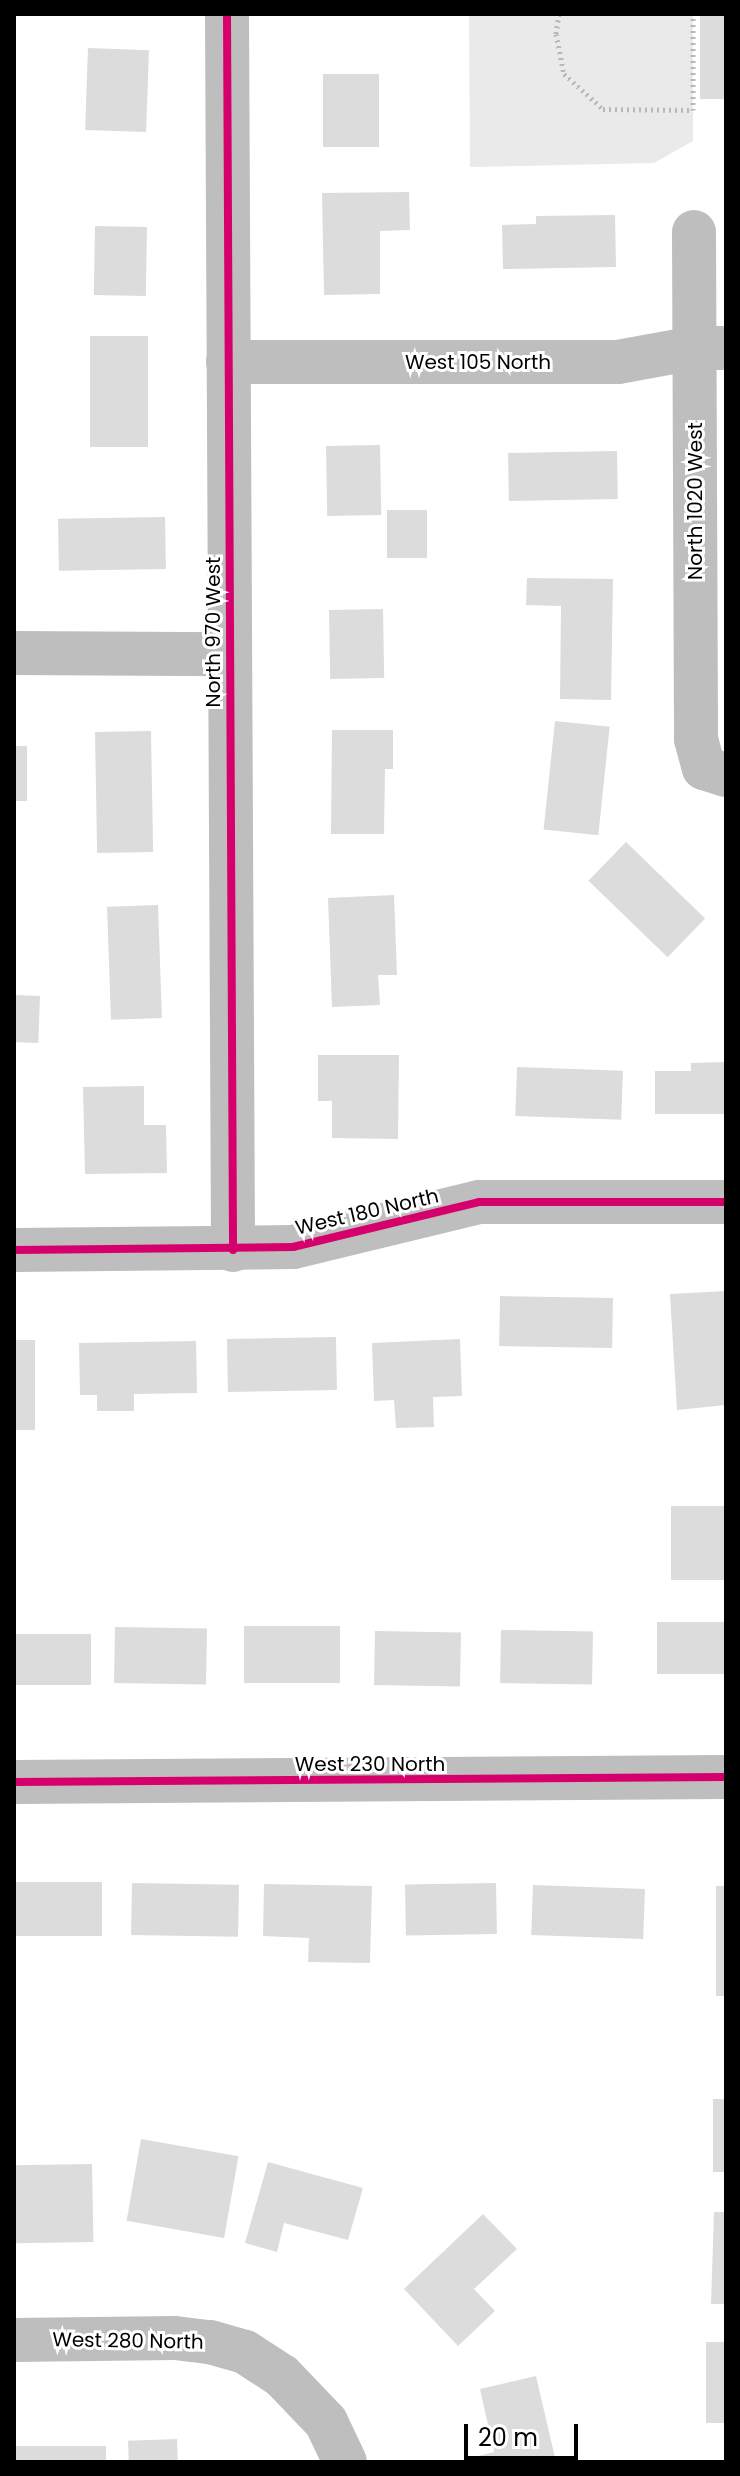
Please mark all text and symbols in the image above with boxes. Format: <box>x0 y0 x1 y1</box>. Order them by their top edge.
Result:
street label: West 105 North <box>405 350 551 374</box>
street label: North 1020 West <box>683 422 707 580</box>
street label: North 970 West <box>201 557 225 707</box>
street label: West 180 North <box>293 1184 441 1240</box>
street label: West 230 North <box>295 1752 445 1776</box>
street label: West 280 North <box>52 2328 204 2354</box>
scale bar <box>468 2408 582 2458</box>
text: 20 m <box>478 2421 538 2454</box>

